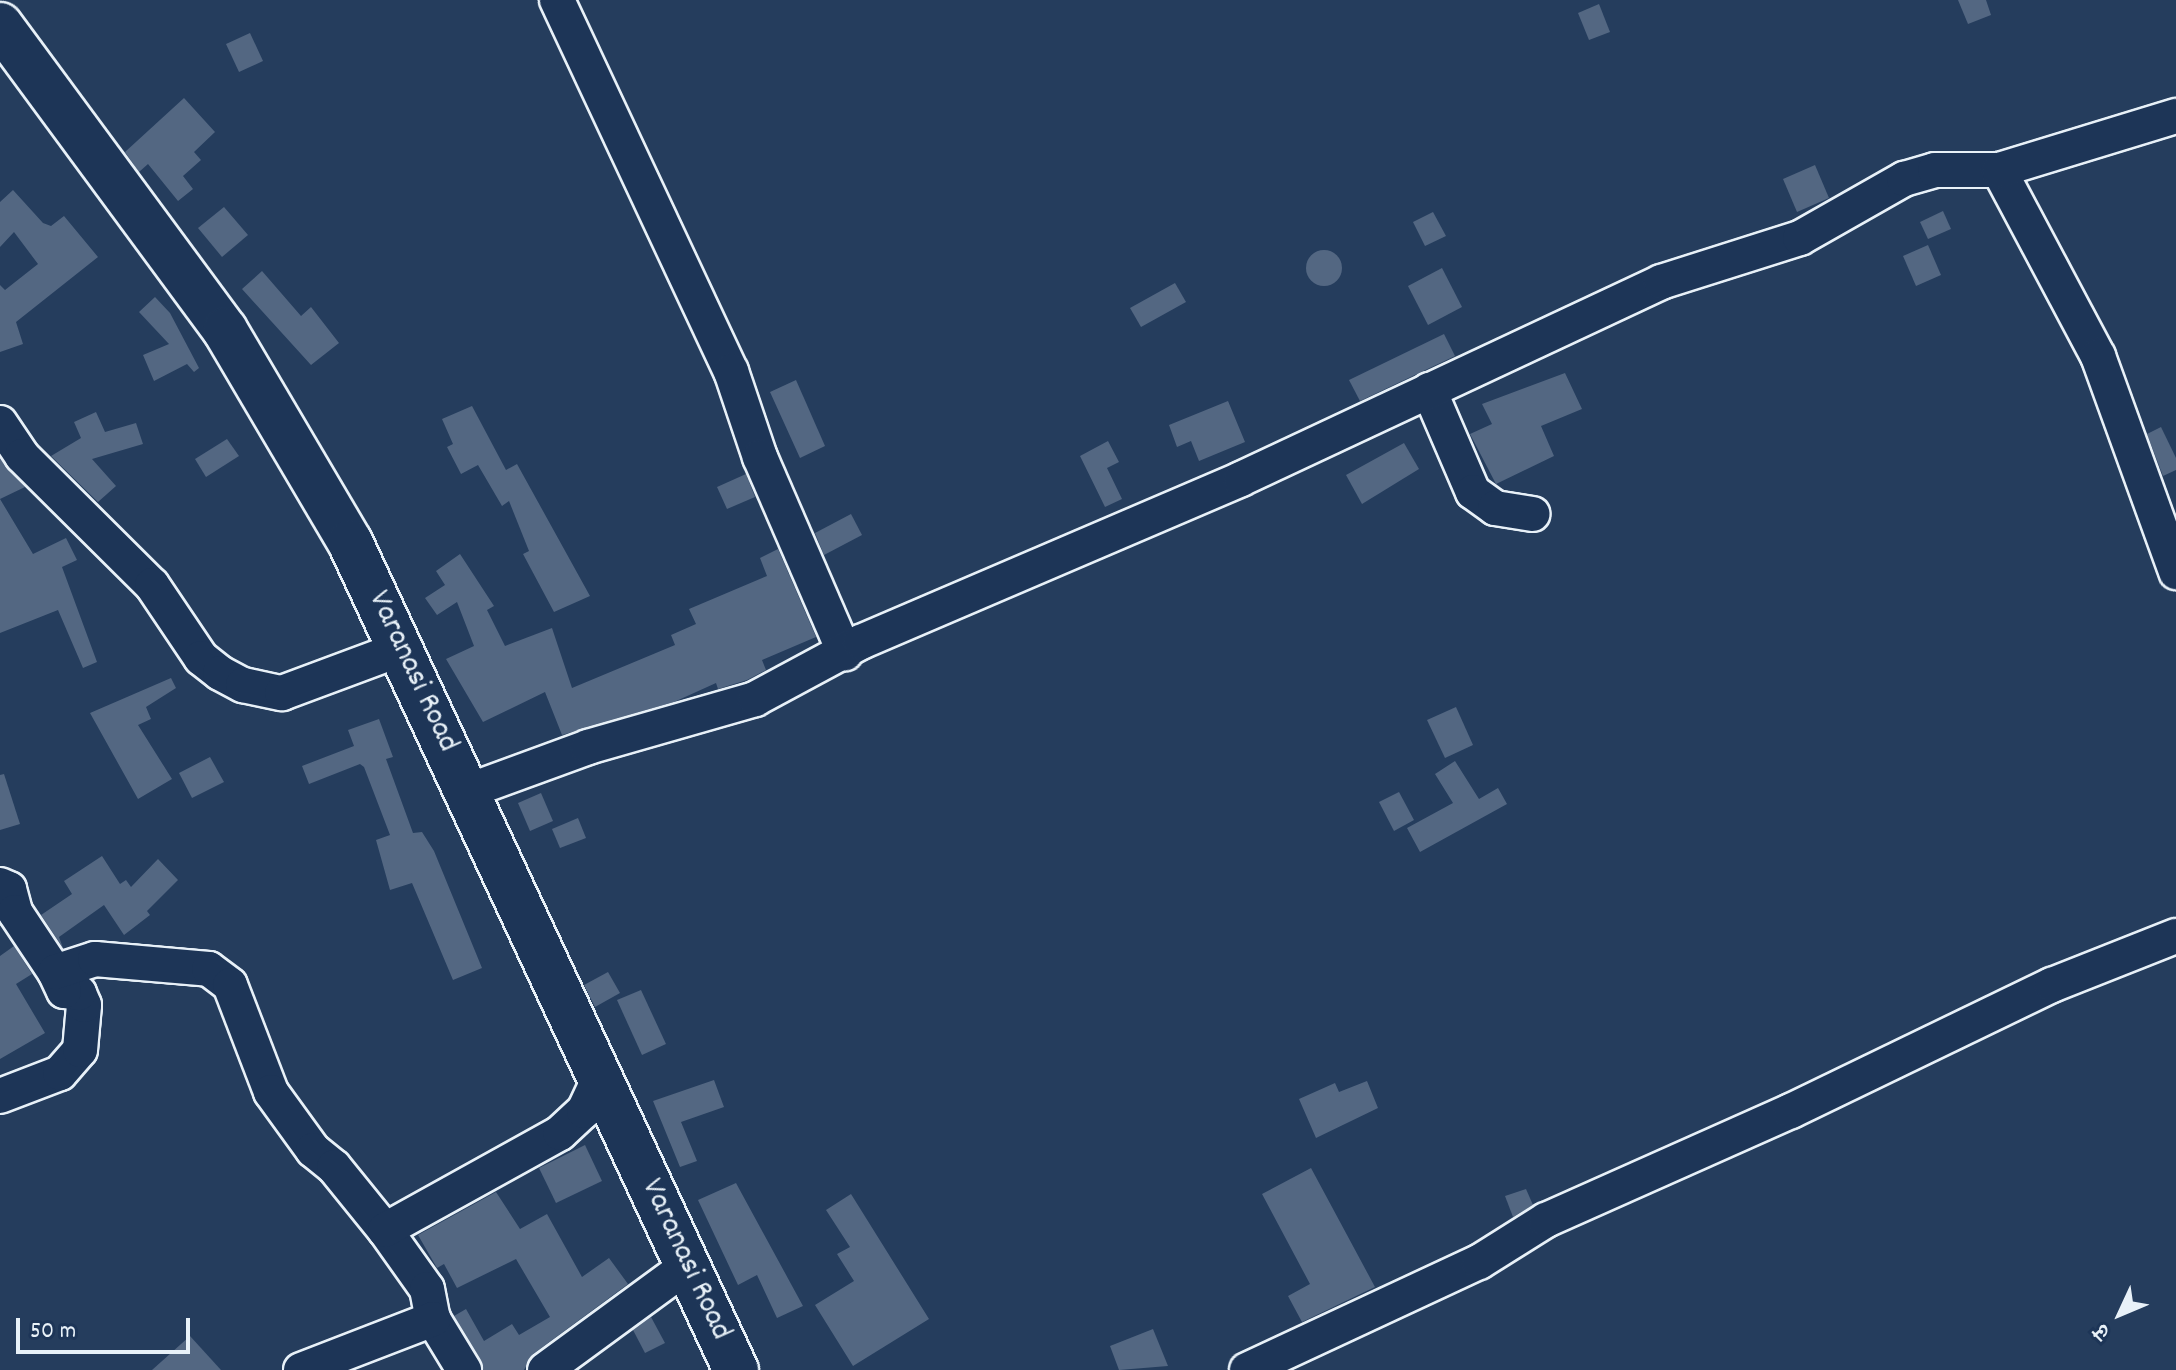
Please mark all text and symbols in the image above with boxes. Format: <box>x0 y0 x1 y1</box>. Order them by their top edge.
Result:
street label: Varanasi Road <box>358 585 466 759</box>
street label: Varanasi Road <box>631 1173 739 1347</box>
north arrow <box>2080 1274 2160 1354</box>
scale bar <box>20 1302 194 1352</box>
text: 50 m <box>30 1315 76 1349</box>
text: उ <box>2087 1316 2118 1346</box>

